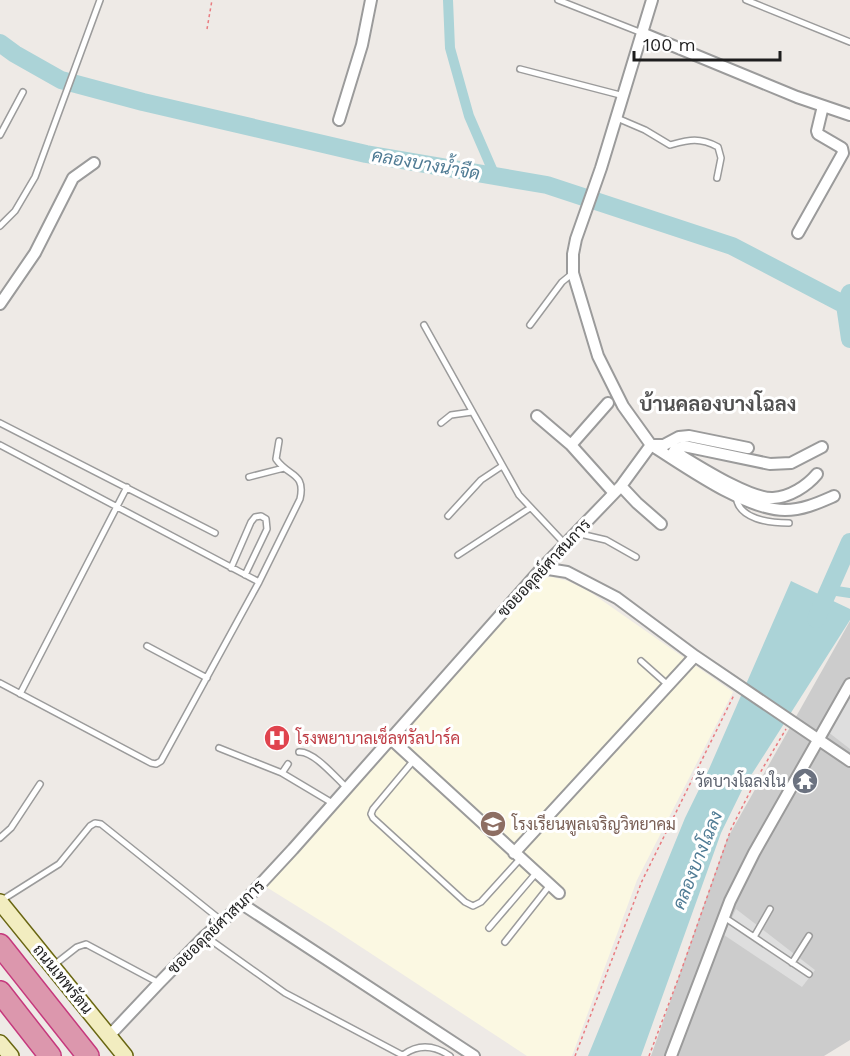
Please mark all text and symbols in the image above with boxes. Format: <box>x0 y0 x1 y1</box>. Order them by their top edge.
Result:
scale bar <box>634 24 780 62</box>
text: 100 m <box>643 34 696 55</box>
water label: คลองบางน้ำจืด <box>370 139 483 184</box>
district label: บ้านคลองบางโฉลง <box>640 390 796 416</box>
street label: ซอยอดุลย์ศาสนการ <box>491 513 596 622</box>
hospital icon: โรงพยาบาลเซ็ลทรัลปาร์ค <box>262 723 292 753</box>
place label: โรงพยาบาลเซ็ลทรัลปาร์ค <box>295 725 460 748</box>
temple icon: วัดบางโฉลงใน <box>790 766 820 796</box>
place label: วัดบางโฉลงใน <box>695 770 786 791</box>
water label: คลองบางโฉลง <box>666 807 726 912</box>
school or university icon: โรงเรียนพูลเจริญวิทยาคม <box>478 809 508 839</box>
place label: โรงเรียนพูลเจริญวิทยาคม <box>511 813 676 836</box>
street label: ซอยอดุลย์ศาสนการ <box>162 874 270 979</box>
street label: ถนนเทพรัตน <box>29 940 98 1018</box>

